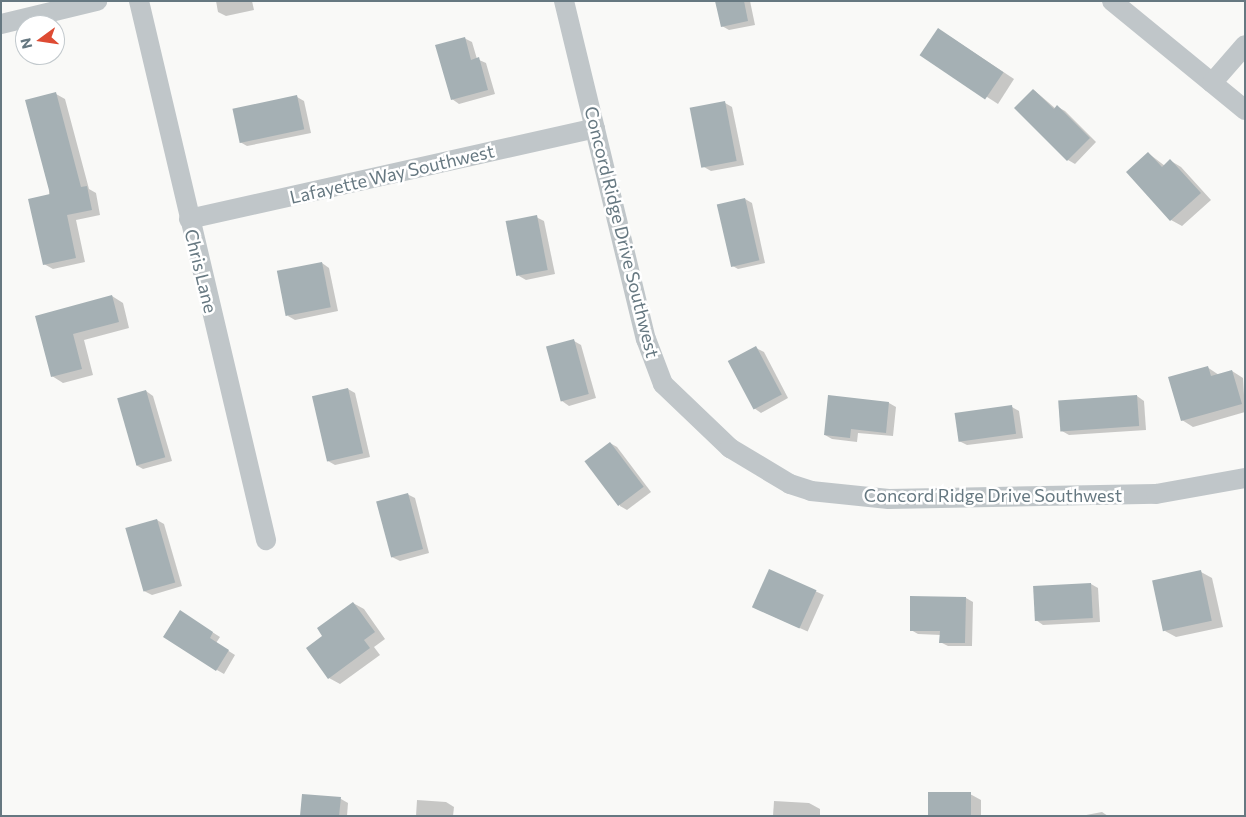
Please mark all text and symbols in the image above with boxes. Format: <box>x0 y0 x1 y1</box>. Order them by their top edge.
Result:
north arrow <box>15 15 65 65</box>
text: N <box>16 36 35 51</box>
street label: Concord Ridge Drive Southwest <box>580 104 664 360</box>
street label: Lafayette Way Southwest <box>288 140 496 208</box>
street label: Chris Lane <box>180 227 222 315</box>
street label: Concord Ridge Drive Southwest <box>864 484 1122 506</box>

